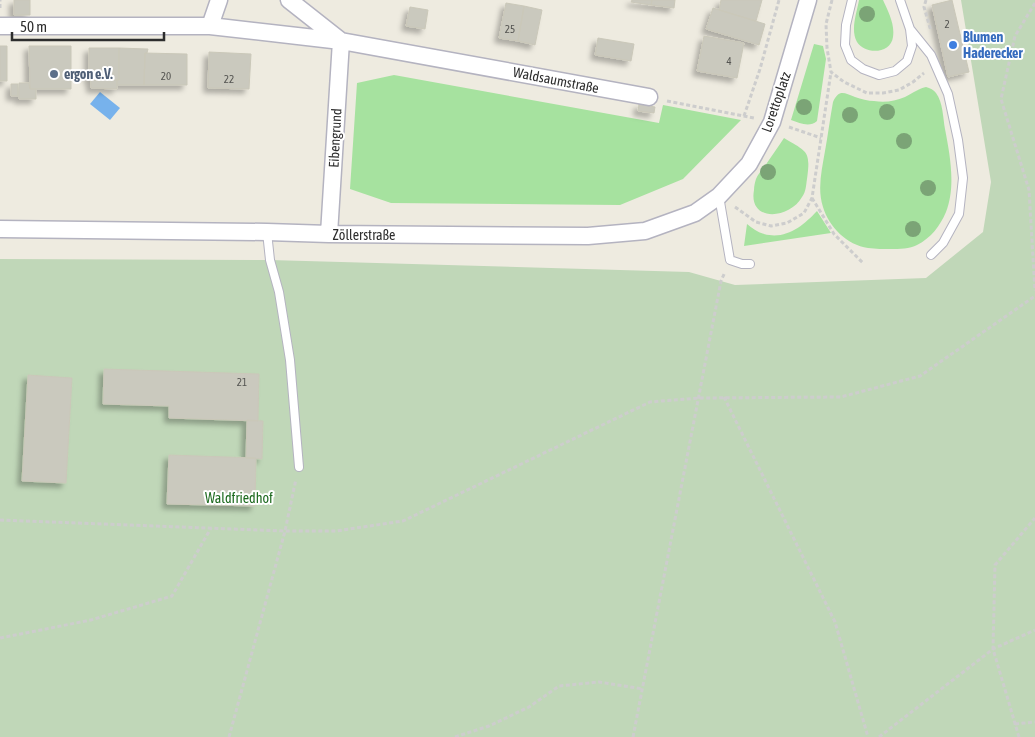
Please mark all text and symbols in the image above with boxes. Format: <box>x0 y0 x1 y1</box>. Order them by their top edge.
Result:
scale bar <box>12 10 165 42</box>
text: 50 m <box>20 18 47 35</box>
house number: 2 <box>944 18 950 30</box>
house number: 25 <box>505 23 515 35</box>
place label: Blumen Haderecker <box>963 29 1023 61</box>
marker: Blumen Haderecker <box>947 39 959 51</box>
house number: 4 <box>726 55 732 67</box>
street label: Waldsaumstraße <box>512 64 600 96</box>
place label: ergon e.V. <box>64 66 113 82</box>
marker: ergon e.V. <box>48 68 60 80</box>
house number: 20 <box>161 70 171 82</box>
street label: Lorettoplatz <box>758 70 794 134</box>
house number: 22 <box>224 73 234 85</box>
street label: Eibengrund <box>325 108 345 168</box>
street label: Zöllerstraße <box>333 227 395 243</box>
house number: 21 <box>237 376 247 388</box>
park label: Waldfriedhof <box>205 490 273 506</box>

